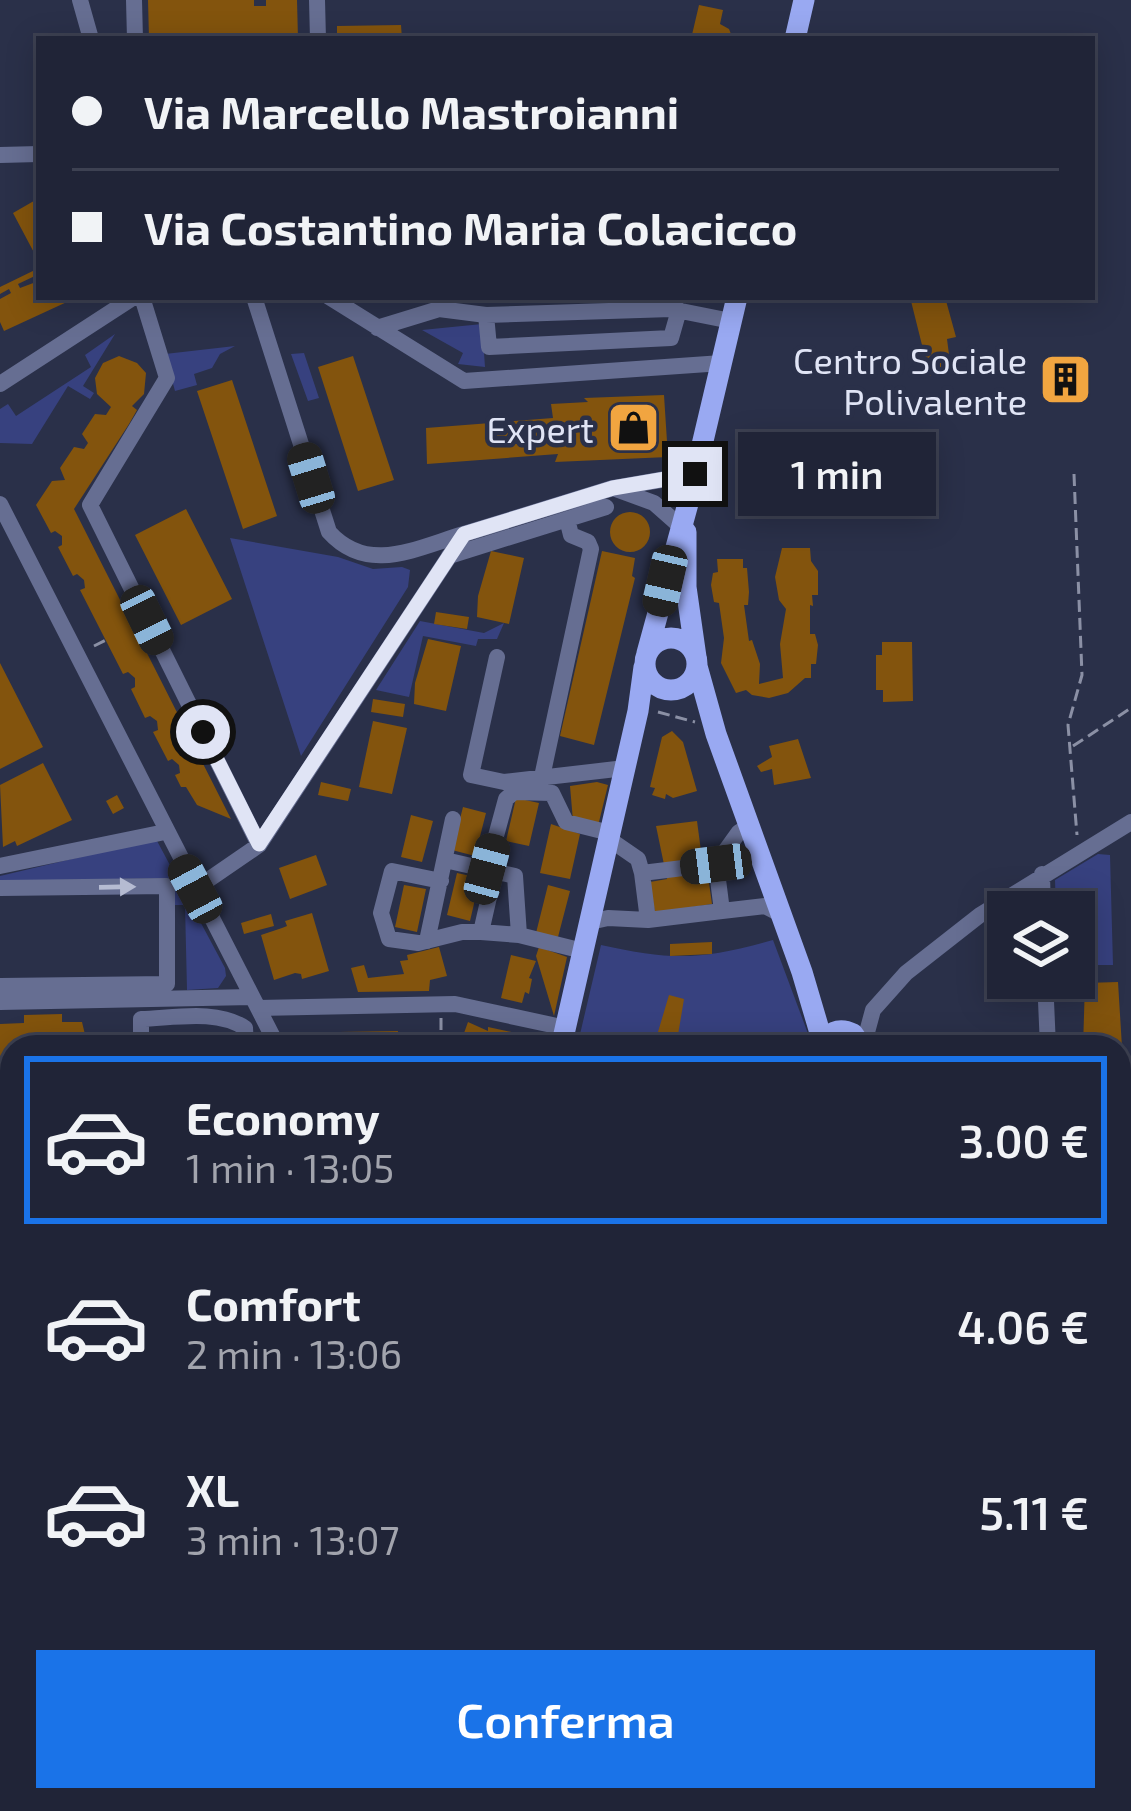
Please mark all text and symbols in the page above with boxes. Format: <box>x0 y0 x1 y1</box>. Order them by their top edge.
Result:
text: Via Marcello Mastroianni <box>144 84 679 138</box>
text: Via Costantino Maria Colacicco <box>144 200 797 254</box>
place label: Centro Sociale Polivalente <box>793 338 1027 422</box>
building icon: Centro Sociale Polivalente <box>1038 352 1094 408</box>
shop icon: Expert <box>605 400 661 456</box>
place label: Expert <box>486 407 594 450</box>
callout: 1 min <box>737 432 935 516</box>
car <box>283 438 339 518</box>
route end <box>668 447 722 501</box>
text: 1 min <box>791 450 883 497</box>
car <box>639 542 691 620</box>
car <box>115 580 179 660</box>
route start <box>176 705 230 759</box>
car <box>460 830 514 908</box>
car <box>678 842 754 886</box>
car <box>162 849 228 929</box>
one-way arrow <box>99 877 137 896</box>
map controls <box>987 891 1095 999</box>
button: layers <box>987 891 1095 999</box>
icon: car <box>42 1086 150 1194</box>
text: Economy <box>186 1090 380 1144</box>
text: 3.00 € <box>959 1113 1089 1167</box>
text: 1 min · 13:05 <box>186 1144 394 1191</box>
icon: car <box>42 1272 150 1380</box>
text: Comfort <box>186 1276 361 1330</box>
text: 4.06 € <box>957 1299 1089 1353</box>
text: 2 min · 13:06 <box>186 1330 402 1377</box>
icon: car <box>42 1458 150 1566</box>
text: XL <box>186 1462 239 1516</box>
text: 5.11 € <box>979 1485 1089 1539</box>
text: 3 min · 13:07 <box>186 1516 399 1563</box>
button: Conferma <box>36 1650 1095 1788</box>

